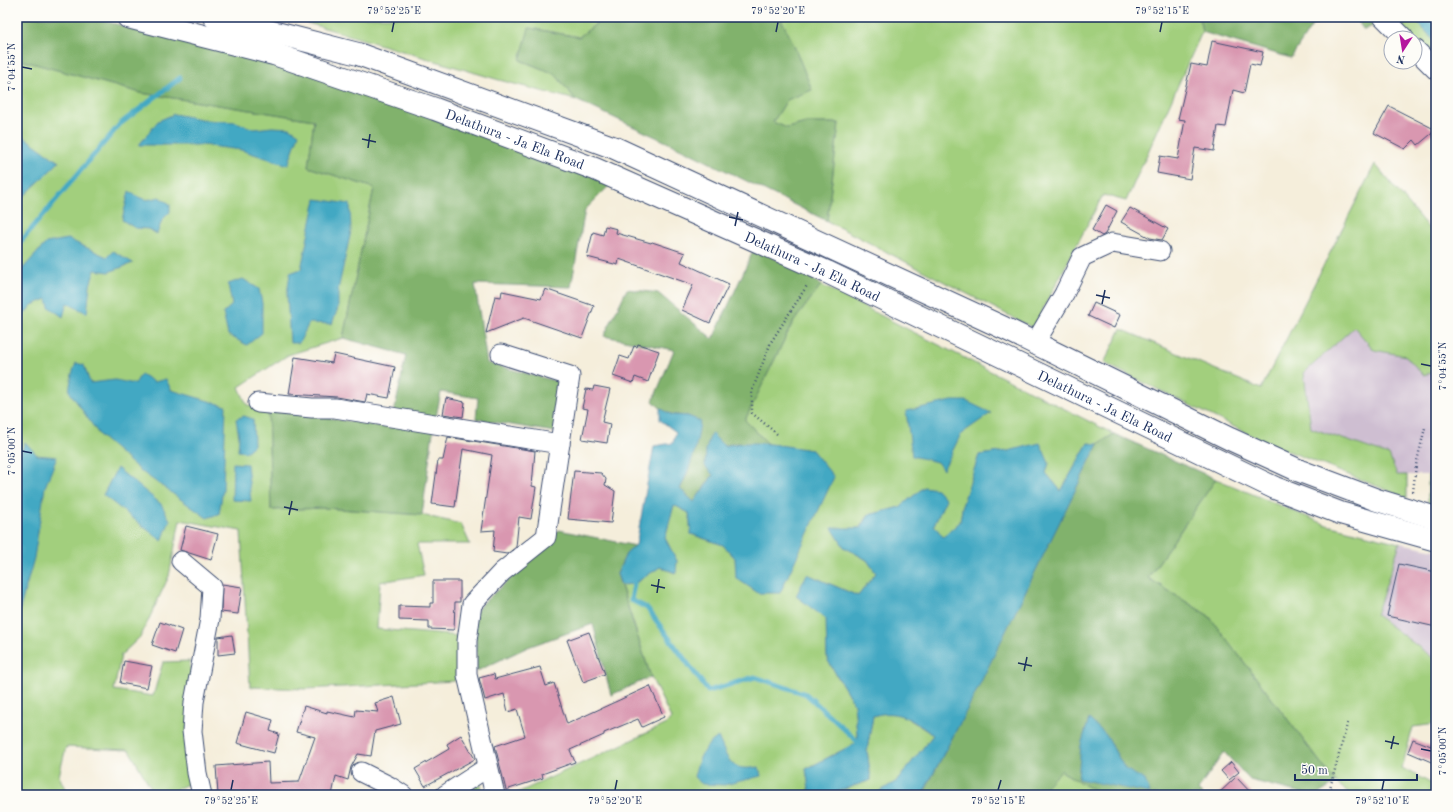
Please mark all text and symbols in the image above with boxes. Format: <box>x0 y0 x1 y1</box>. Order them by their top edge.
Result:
text: 79°52'25"E <box>367 6 421 16</box>
text: 79°52'20"E <box>751 6 805 16</box>
text: 79°52'15"E <box>1135 6 1189 16</box>
north arrow <box>1383 30 1423 70</box>
text: 7°04'55"N <box>7 42 17 91</box>
text: N <box>1395 52 1406 65</box>
street label: Delathura - Ja Ela Road <box>443 107 586 172</box>
street label: Delathura - Ja Ela Road <box>742 230 882 305</box>
text: 7°04'55"N <box>1438 341 1448 390</box>
street label: Delathura - Ja Ela Road <box>1035 369 1174 445</box>
text: 7°05'00"N <box>7 426 17 475</box>
text: 7°05'00"N <box>1438 726 1448 775</box>
scale bar <box>1295 756 1417 782</box>
text: 50 m <box>1301 764 1328 777</box>
text: 79°52'25"E <box>204 796 258 806</box>
text: 79°52'20"E <box>588 796 642 806</box>
text: 79°52'15"E <box>971 796 1025 806</box>
text: 79°52'10"E <box>1355 796 1409 806</box>

